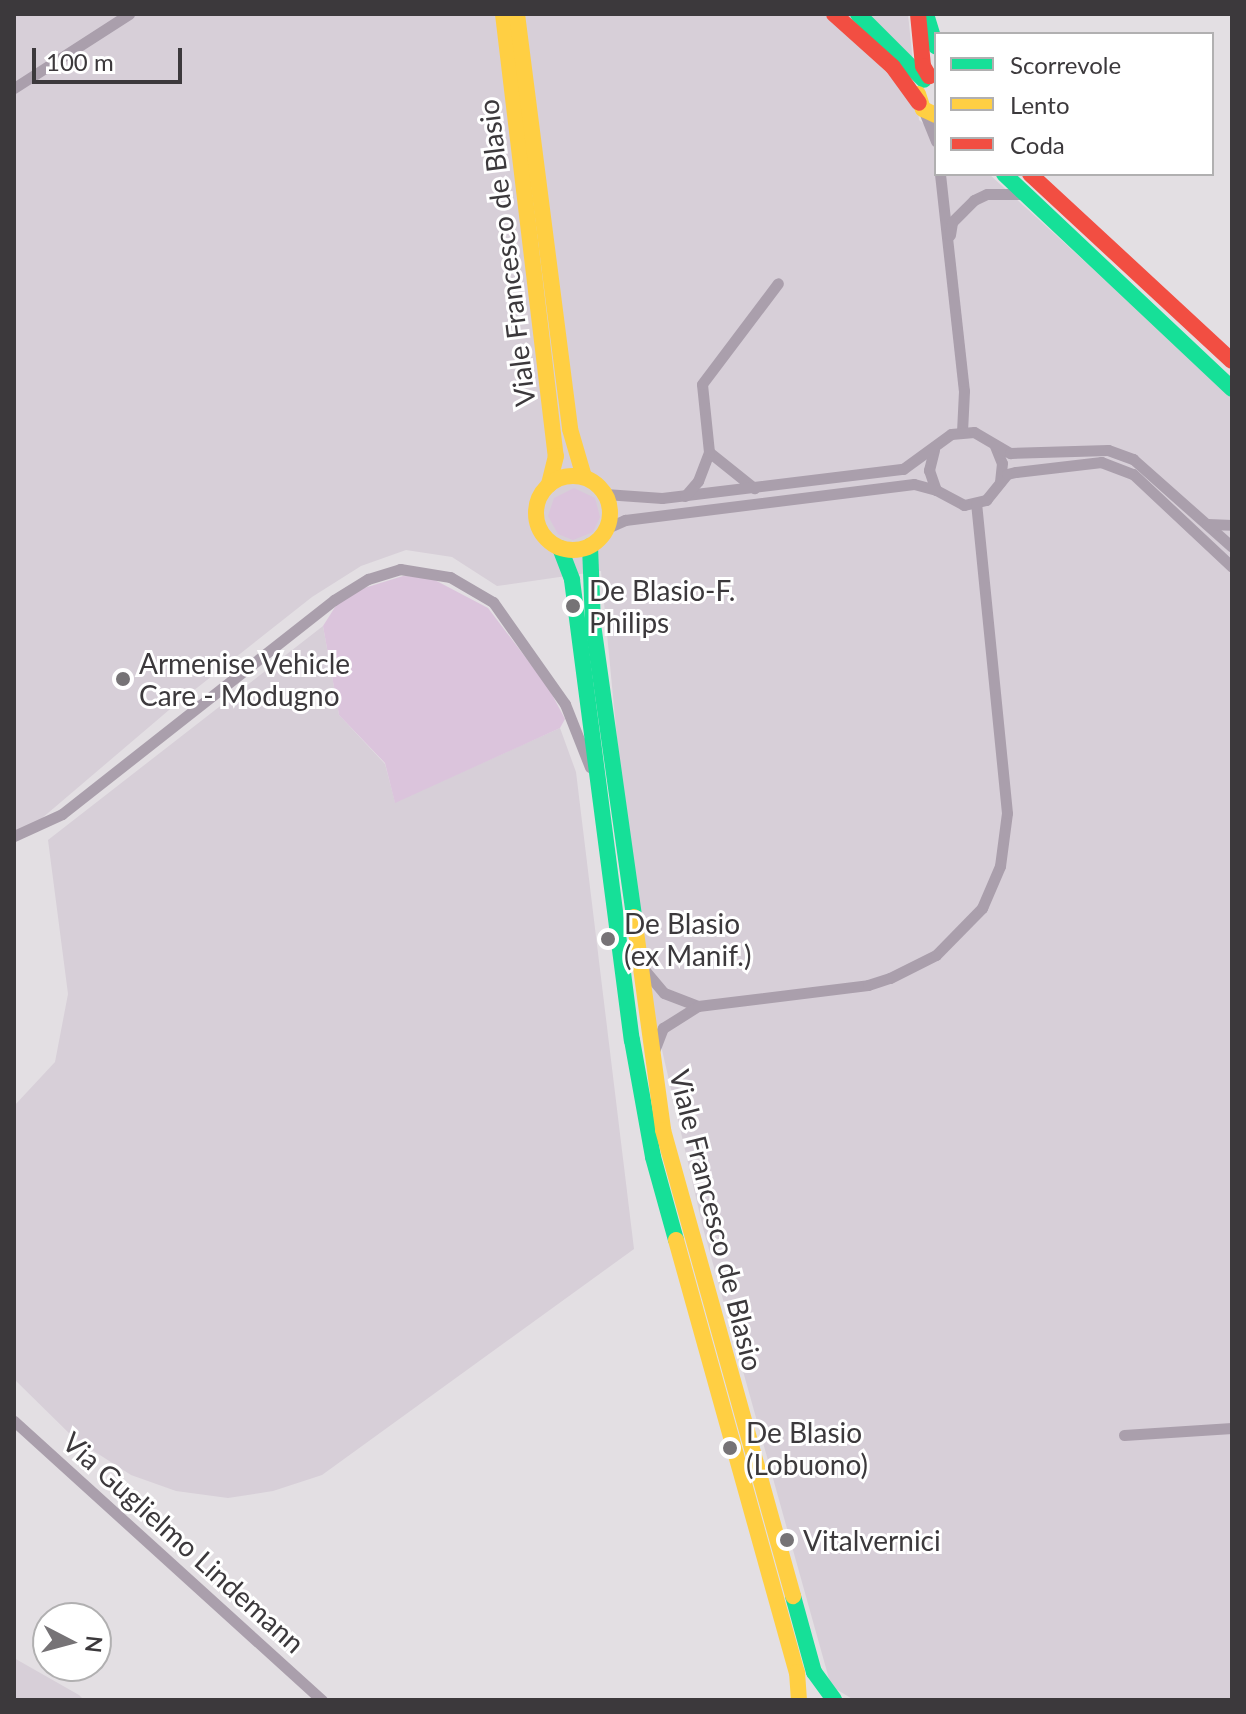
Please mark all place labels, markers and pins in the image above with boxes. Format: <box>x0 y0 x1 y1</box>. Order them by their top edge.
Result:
place label: De Blasio-F. Philips <box>589 573 735 639</box>
marker: De Blasio-F. Philips <box>564 597 582 615</box>
place label: Armenise Vehicle Care - Modugno <box>139 646 351 712</box>
marker: Armenise Vehicle Care - Modugno <box>114 670 132 688</box>
place label: De Blasio (ex Manif.) <box>624 906 751 972</box>
marker: De Blasio (ex Manif.) <box>599 930 617 948</box>
place label: De Blasio (Lobuono) <box>746 1415 868 1481</box>
marker: De Blasio (Lobuono) <box>721 1439 739 1457</box>
place label: Vitalvernici <box>803 1523 941 1557</box>
marker: Vitalvernici <box>778 1531 796 1549</box>

